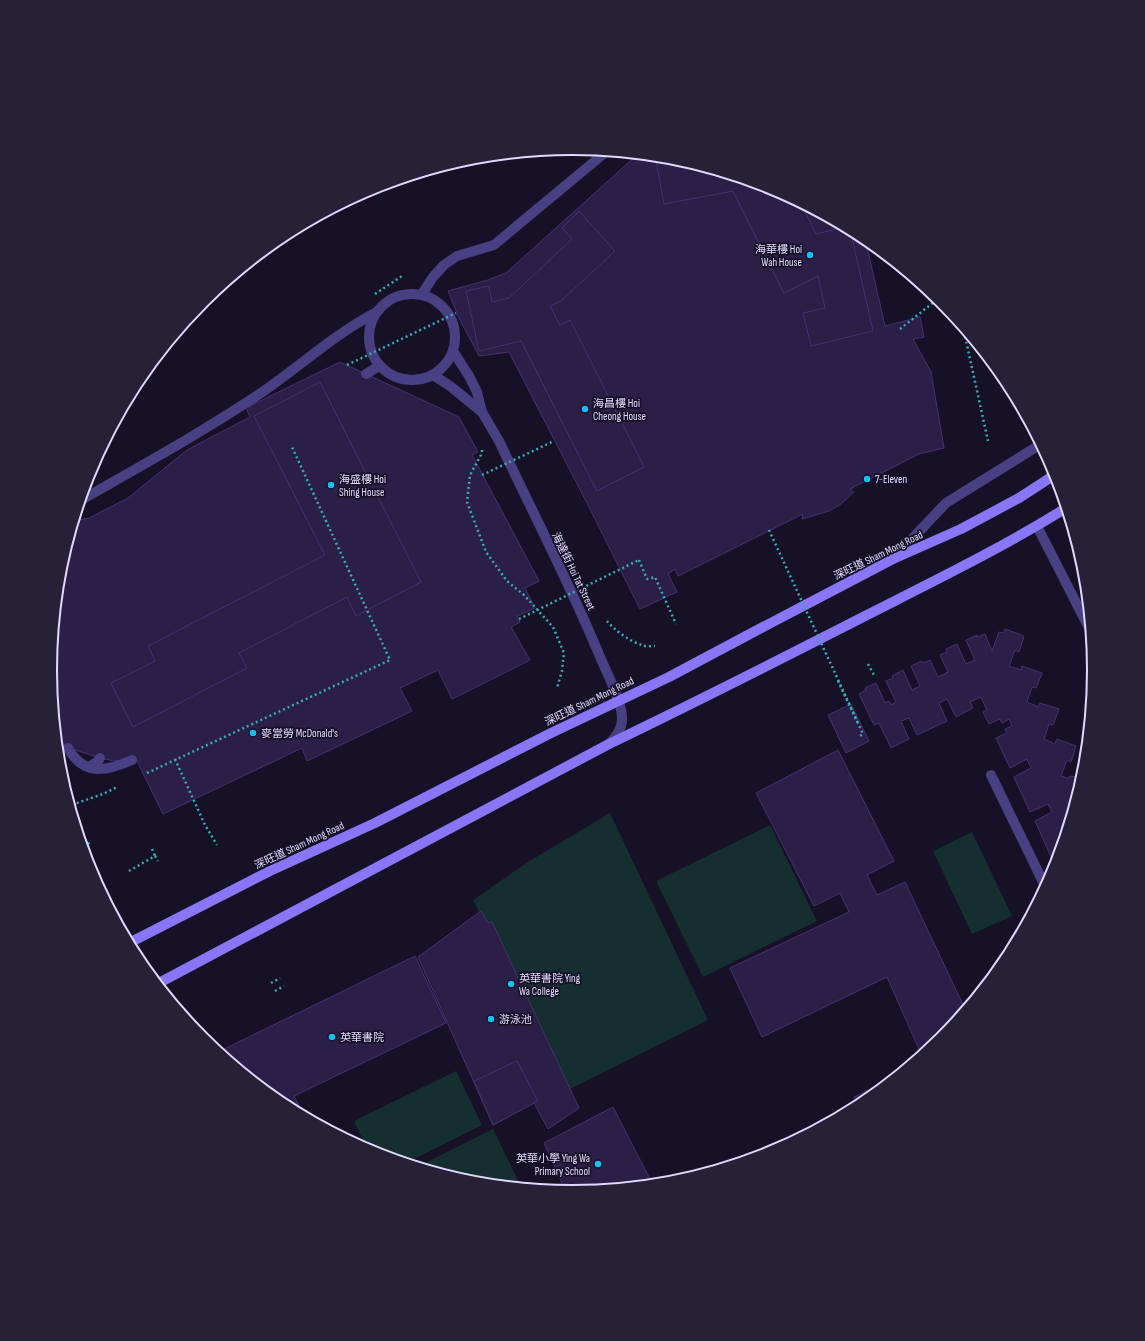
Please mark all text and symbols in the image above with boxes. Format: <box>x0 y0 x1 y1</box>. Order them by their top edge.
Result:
place label: 海華樓 Hoi Wah House <box>755 243 802 269</box>
marker: 海華樓 Hoi Wah House <box>805 250 815 260</box>
place label: 海昌樓 Hoi Cheong House <box>593 397 646 423</box>
marker: 海昌樓 Hoi Cheong House <box>580 404 590 414</box>
place label: 海盛樓 Hoi Shing House <box>339 473 386 499</box>
place label: 7-Eleven <box>875 473 907 486</box>
marker: 7-Eleven <box>862 474 872 484</box>
marker: 海盛樓 Hoi Shing House <box>326 480 336 490</box>
street label: 深旺道 Sham Mong Road <box>832 528 925 583</box>
street label: 海達街 Hoi Tat Street <box>549 530 598 613</box>
street label: 深旺道 Sham Mong Road <box>543 674 636 729</box>
place label: 麥當勞 McDonald's <box>261 727 338 740</box>
marker: 麥當勞 McDonald's <box>248 728 258 738</box>
street label: 深旺道 Sham Mong Road <box>252 819 347 872</box>
place label: 英華書院 Ying Wa College <box>519 972 581 998</box>
marker: 英華書院 Ying Wa College <box>506 979 516 989</box>
place label: 游泳池 <box>499 1013 532 1026</box>
marker: 游泳池 <box>486 1014 496 1024</box>
place label: 英華書院 <box>340 1031 384 1044</box>
marker: 英華書院 <box>327 1032 337 1042</box>
place label: 英華小學 Ying Wa Primary School <box>516 1152 590 1178</box>
marker: 英華小學 Ying Wa Primary School <box>593 1159 603 1169</box>

